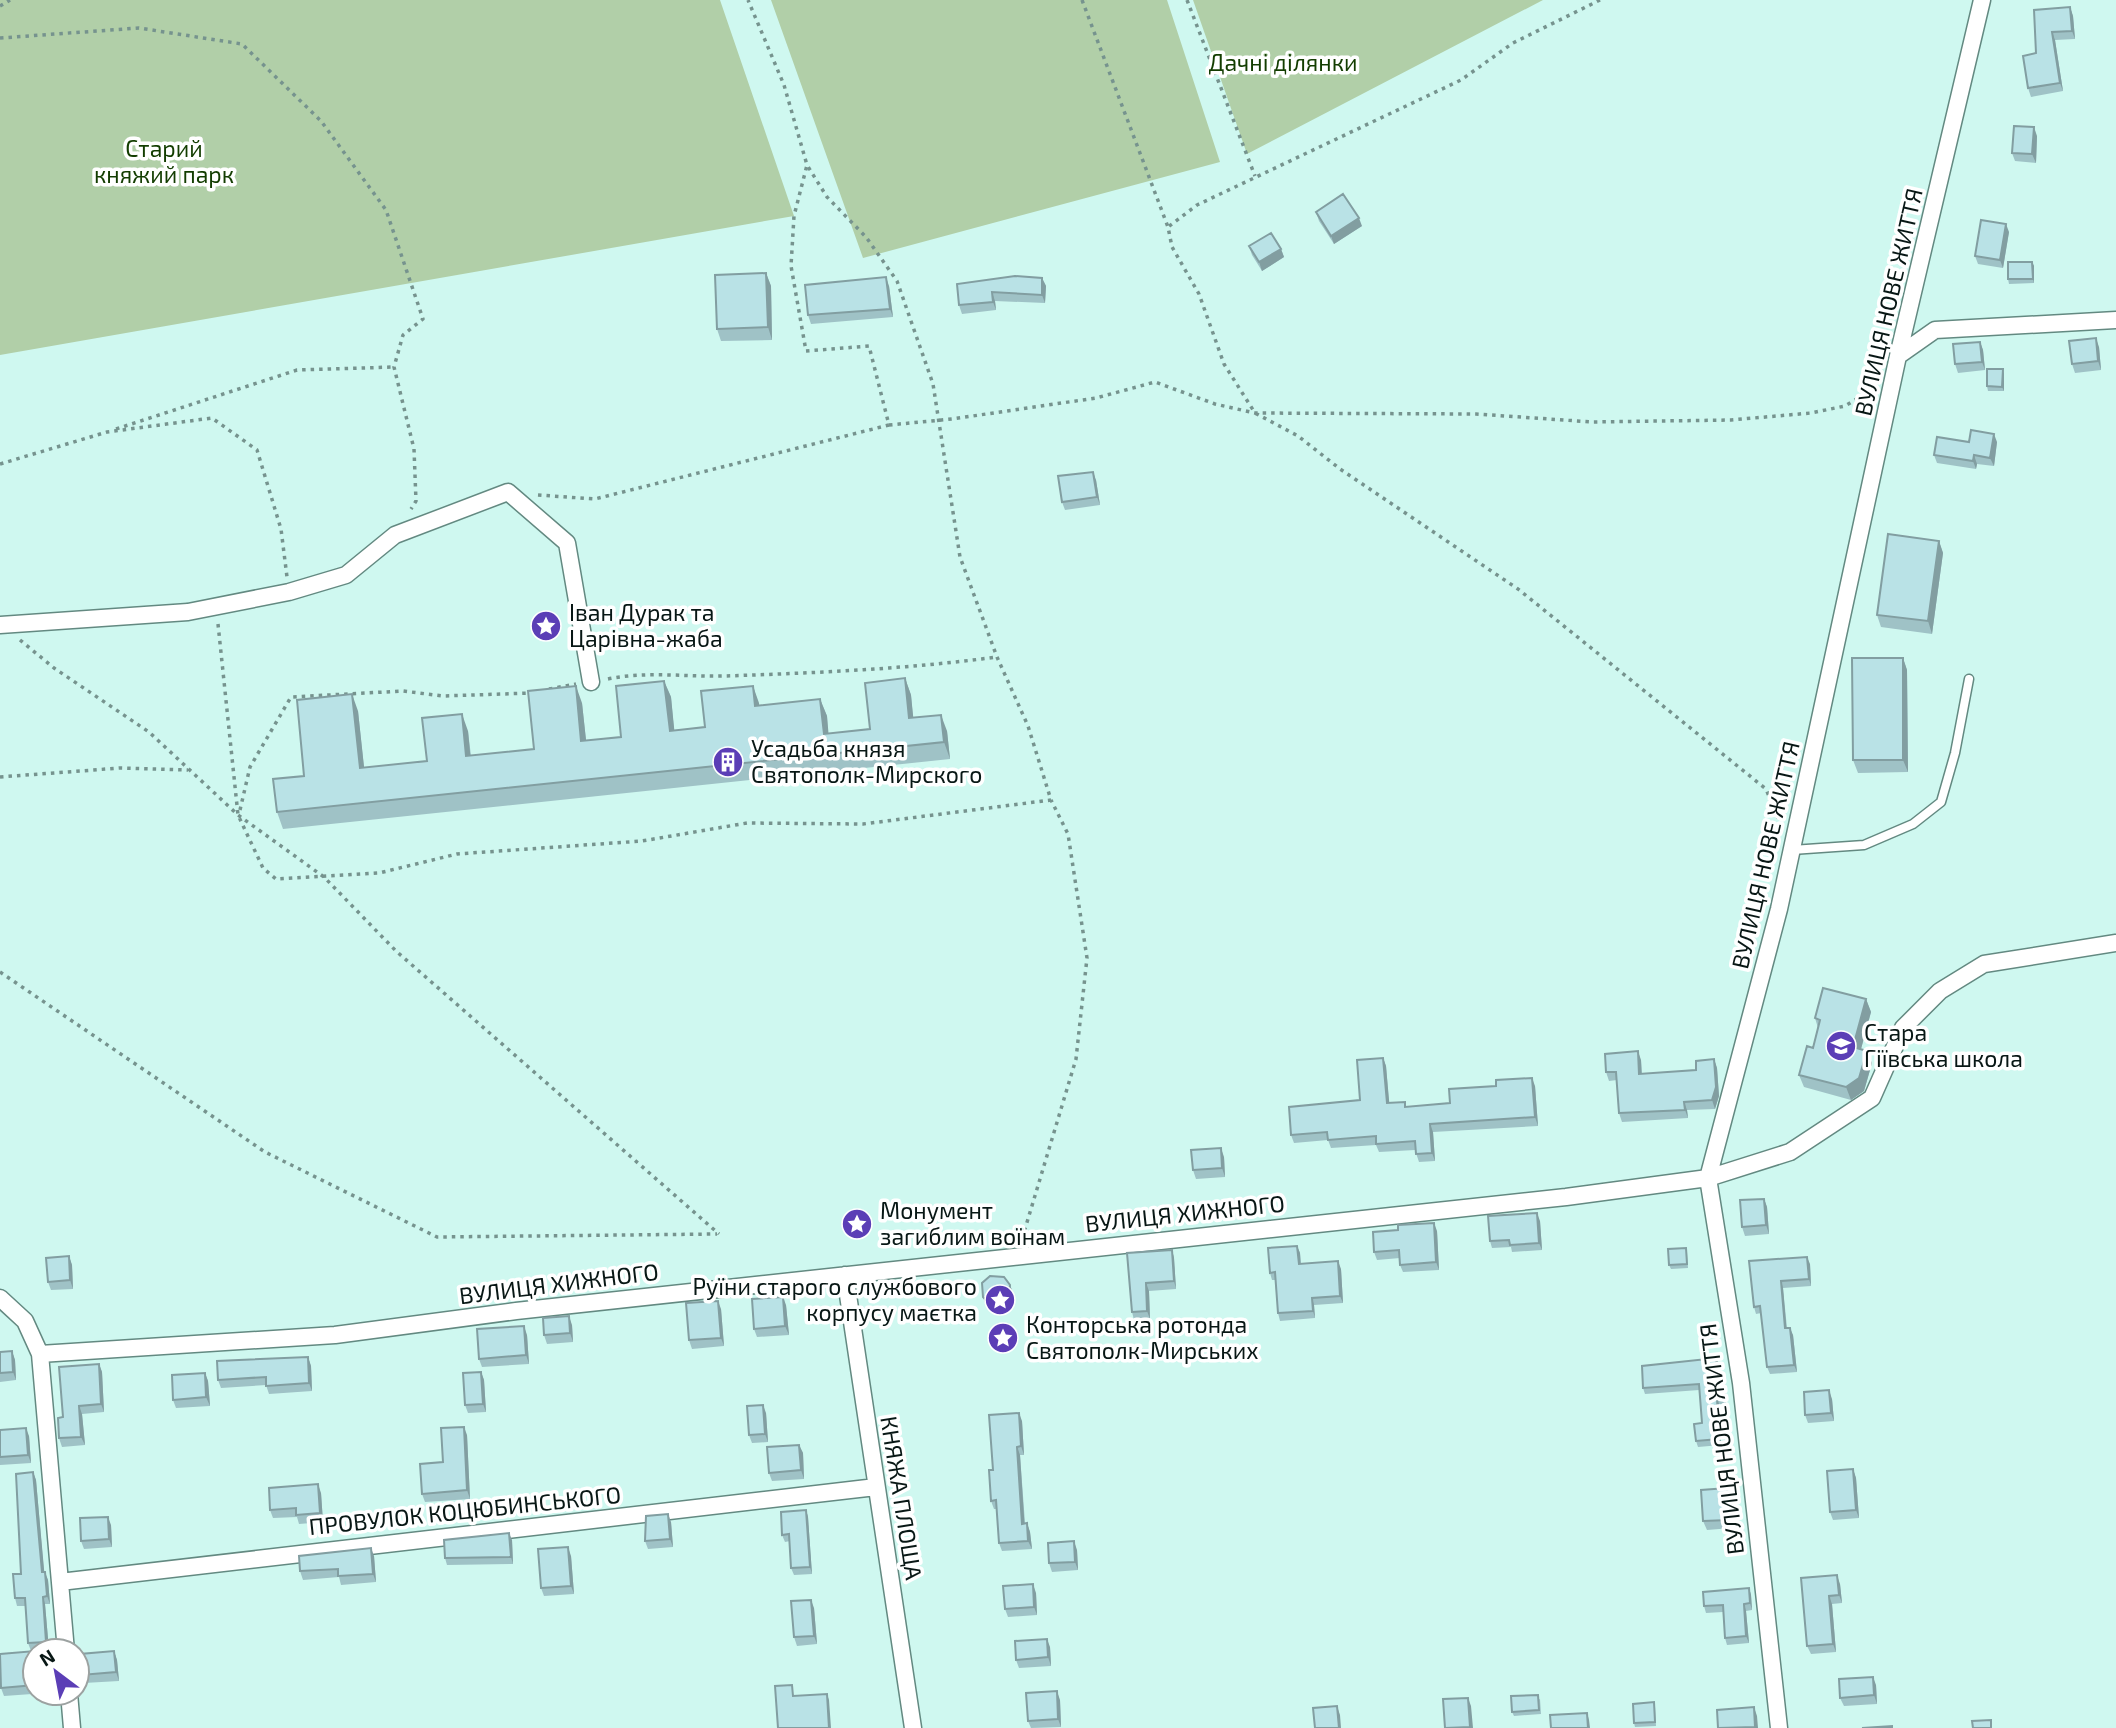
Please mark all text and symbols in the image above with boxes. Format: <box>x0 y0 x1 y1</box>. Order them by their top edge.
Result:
park label: Дачні ділянки <box>1208 48 1358 76</box>
park label: Старий княжий парк <box>94 134 234 188</box>
street label: ВУЛИЦЯ НОВЕ ЖИТТЯ <box>1848 185 1928 418</box>
place label: Іван Дурак та Царівна-жаба <box>569 598 723 652</box>
place icon: Іван Дурак та Царівна-жаба <box>529 609 563 643</box>
place label: Усадьба князя Святополк-Мирского <box>751 734 982 788</box>
street label: ВУЛИЦЯ НОВЕ ЖИТТЯ <box>1725 738 1805 971</box>
building icon: Усадьба князя Святополк-Мирского <box>711 745 745 779</box>
place label: Стара Гіївська школа <box>1864 1018 2023 1072</box>
school or university icon: Стара Гіївська школа <box>1824 1029 1858 1063</box>
street label: ВУЛИЦЯ ХИЖНОГО <box>1084 1189 1286 1237</box>
place label: Монумент загиблим воїнам <box>880 1196 1065 1250</box>
place icon: Монумент загиблим воїнам <box>840 1207 874 1241</box>
street label: ВУЛИЦЯ ХИЖНОГО <box>458 1257 660 1309</box>
place label: Руїни старого службового корпусу маєтка <box>693 1272 977 1327</box>
place icon: Руїни старого службового корпусу маєтка <box>983 1283 1017 1317</box>
place label: Конторська ротонда Святополк-Мирських <box>1026 1310 1258 1364</box>
place icon: Конторська ротонда Святополк-Мирських <box>986 1321 1020 1355</box>
street label: ВУЛИЦЯ НОВЕ ЖИТТЯ <box>1693 1322 1749 1556</box>
street label: КНЯЖА ПЛОЩА <box>875 1414 929 1582</box>
street label: ПРОВУЛОК КОЦЮБИНСЬКОГО <box>307 1480 622 1540</box>
north arrow <box>21 1637 91 1707</box>
text: N <box>35 1644 59 1671</box>

